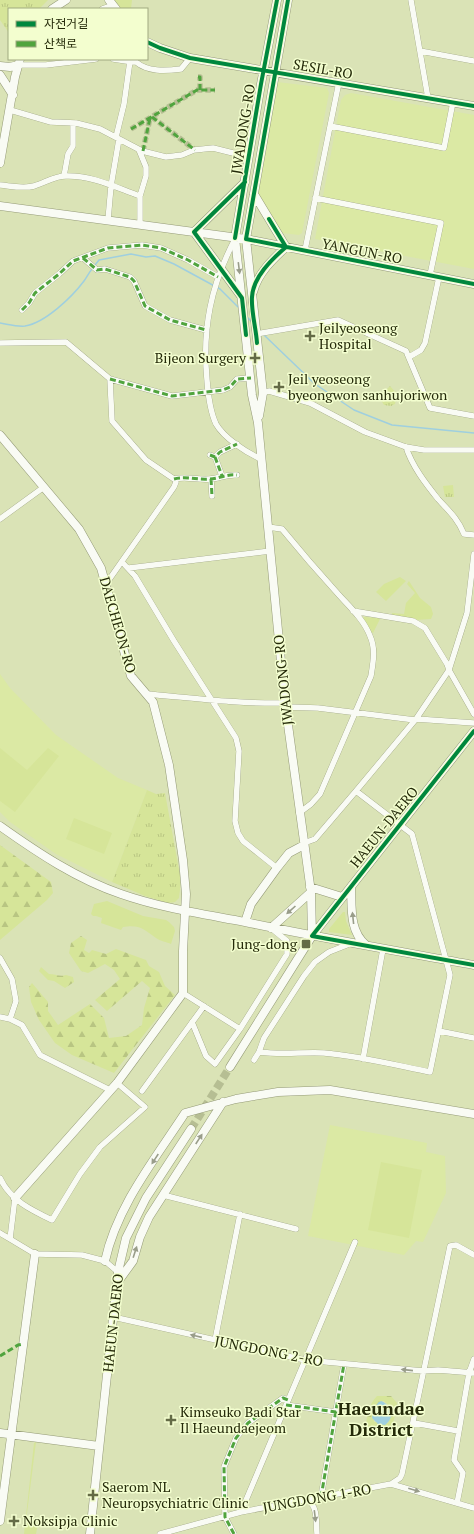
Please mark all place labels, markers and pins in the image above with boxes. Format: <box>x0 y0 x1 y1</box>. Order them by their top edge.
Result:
place label: Jeilyeoseong Hospital <box>319 318 398 353</box>
marker: Jeilyeoseong Hospital <box>304 330 316 342</box>
place label: Bijeon Surgery <box>155 348 247 367</box>
marker: Bijeon Surgery <box>249 352 261 364</box>
place label: Jeil yeoseong byeongwon sanhujoriwon <box>288 369 448 404</box>
marker: Jeil yeoseong byeongwon sanhujoriwon <box>273 381 285 393</box>
place label: Jung-dong <box>231 934 298 953</box>
marker: Jung-dong <box>300 938 312 950</box>
place label: Kimseuko Badi Star Il Haeundaejeom <box>180 1402 302 1437</box>
marker: Kimseuko Badi Star Il Haeundaejeom <box>165 1414 177 1426</box>
place label: Saerom NL Neuropsychiatric Clinic <box>102 1477 248 1512</box>
marker: Saerom NL Neuropsychiatric Clinic <box>87 1489 99 1501</box>
place label: Noksipja Clinic <box>23 1511 117 1530</box>
marker: Noksipja Clinic <box>8 1515 20 1527</box>

